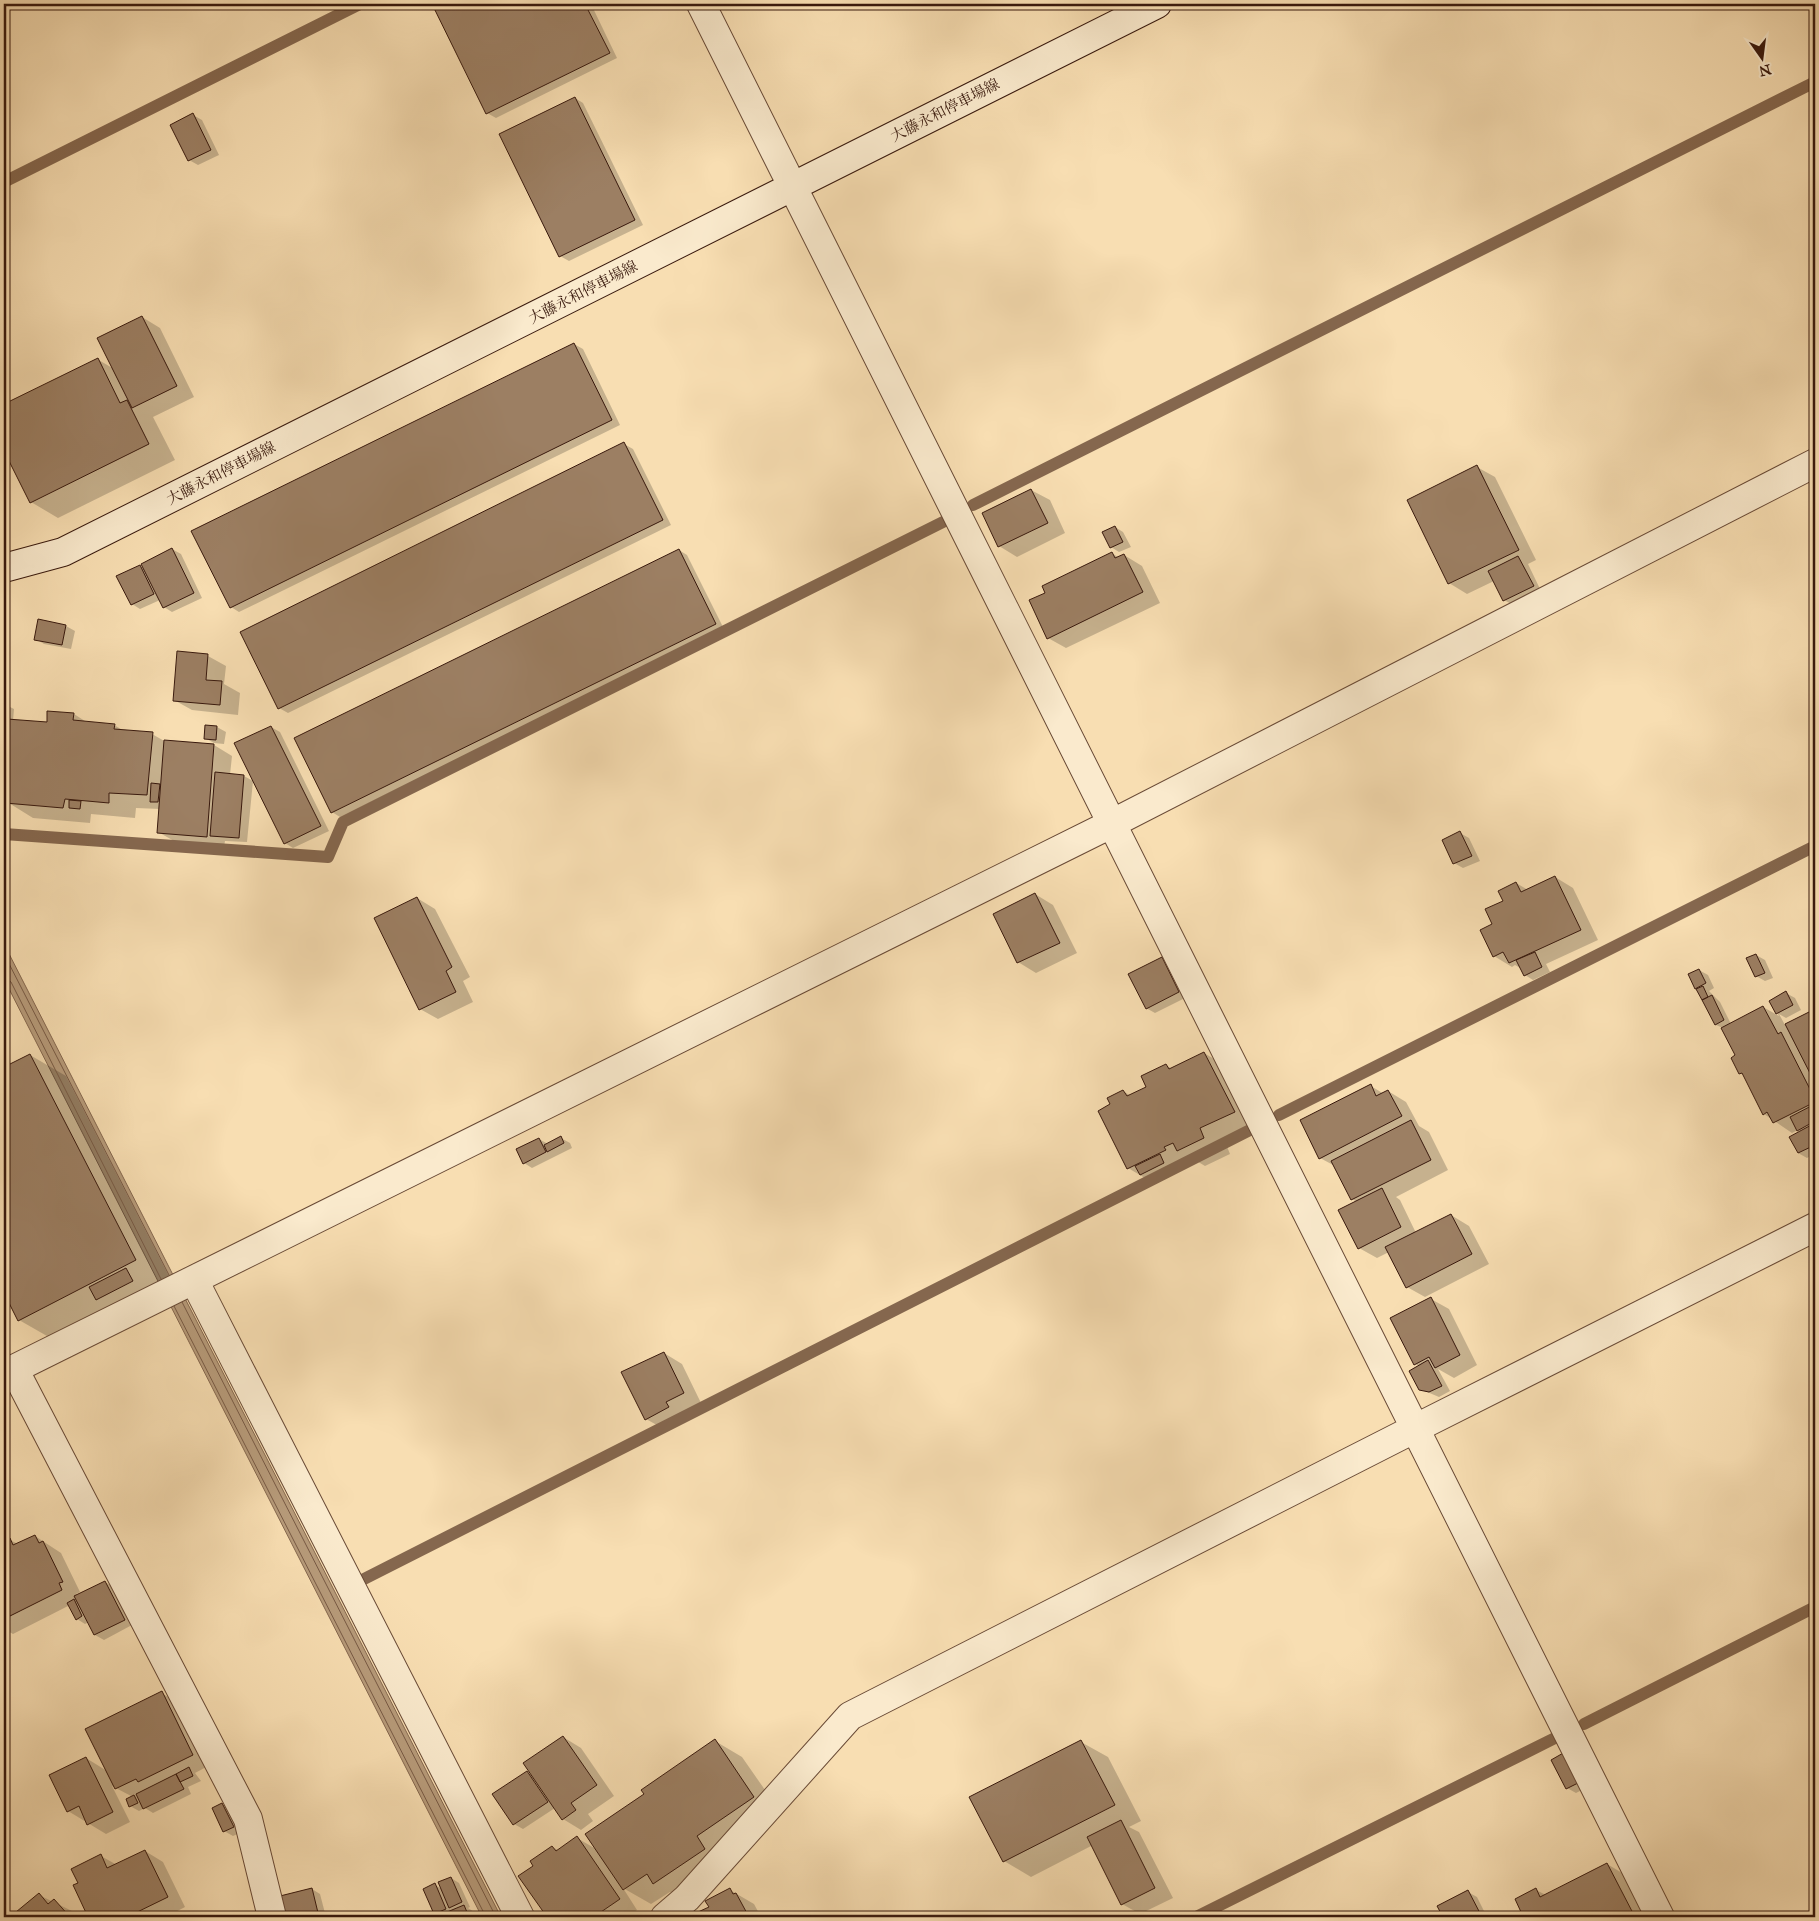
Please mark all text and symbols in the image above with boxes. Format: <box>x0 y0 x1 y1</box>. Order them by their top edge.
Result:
north arrow <box>1736 32 1786 82</box>
text: N <box>1757 60 1773 80</box>
street label: 大藤永和停車場線 <box>887 75 1003 145</box>
street label: 大藤永和停車場線 <box>525 257 641 327</box>
street label: 大藤永和停車場線 <box>163 438 279 508</box>

